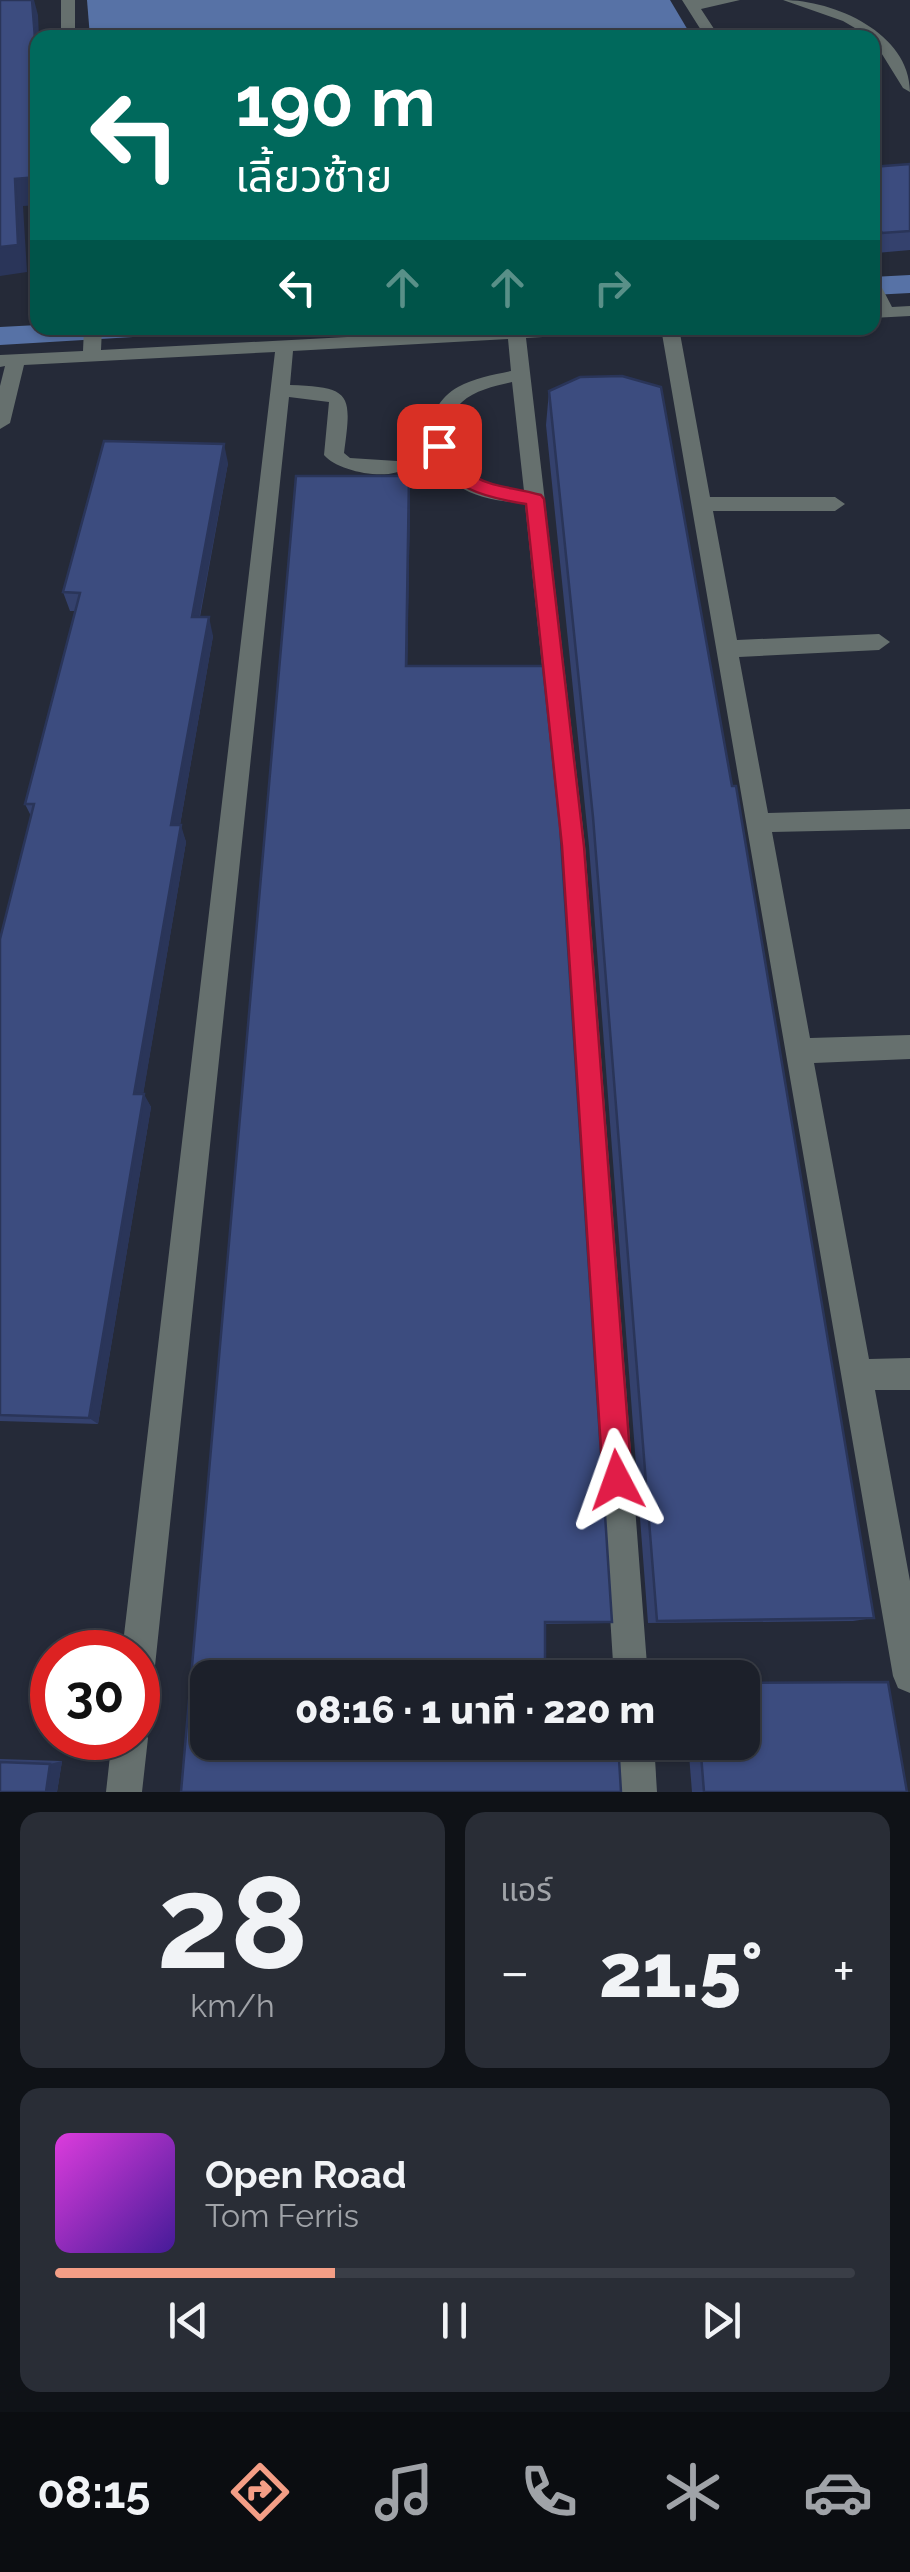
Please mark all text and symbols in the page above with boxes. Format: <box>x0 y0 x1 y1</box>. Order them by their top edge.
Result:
text: 190 m <box>235 60 436 142</box>
icon: left <box>70 70 200 200</box>
text: เลี้ยวซ้าย <box>235 150 392 203</box>
icon: left <box>270 260 325 315</box>
icon: ahead <box>375 260 430 315</box>
icon: ahead <box>480 260 535 315</box>
icon: right <box>585 260 640 315</box>
pin <box>397 404 482 489</box>
icon: arrive <box>412 419 467 474</box>
position arrow <box>565 1428 669 1532</box>
speed limit sign: 30 <box>30 1630 160 1760</box>
text: 08:16 · 1 นาที · 220 m <box>295 1687 655 1732</box>
text: 28 <box>157 1846 308 1998</box>
text: แอร์ <box>500 1871 552 1908</box>
text: 21.5° <box>599 1926 763 2015</box>
text: − <box>500 1939 530 2004</box>
text: + <box>832 1939 855 2004</box>
text: km/h <box>190 1987 275 2024</box>
text: Open Road <box>205 2152 406 2197</box>
text: Tom Ferris <box>205 2197 359 2234</box>
icon: previous <box>161 2293 216 2348</box>
icon: pause <box>427 2293 482 2348</box>
icon: next <box>694 2293 749 2348</box>
icon: directions <box>225 2457 295 2527</box>
icon: music <box>369 2457 439 2527</box>
icon: phone <box>514 2457 584 2527</box>
icon: climate <box>658 2457 728 2527</box>
icon: car <box>803 2457 873 2527</box>
text: 08:15 <box>37 2466 150 2519</box>

